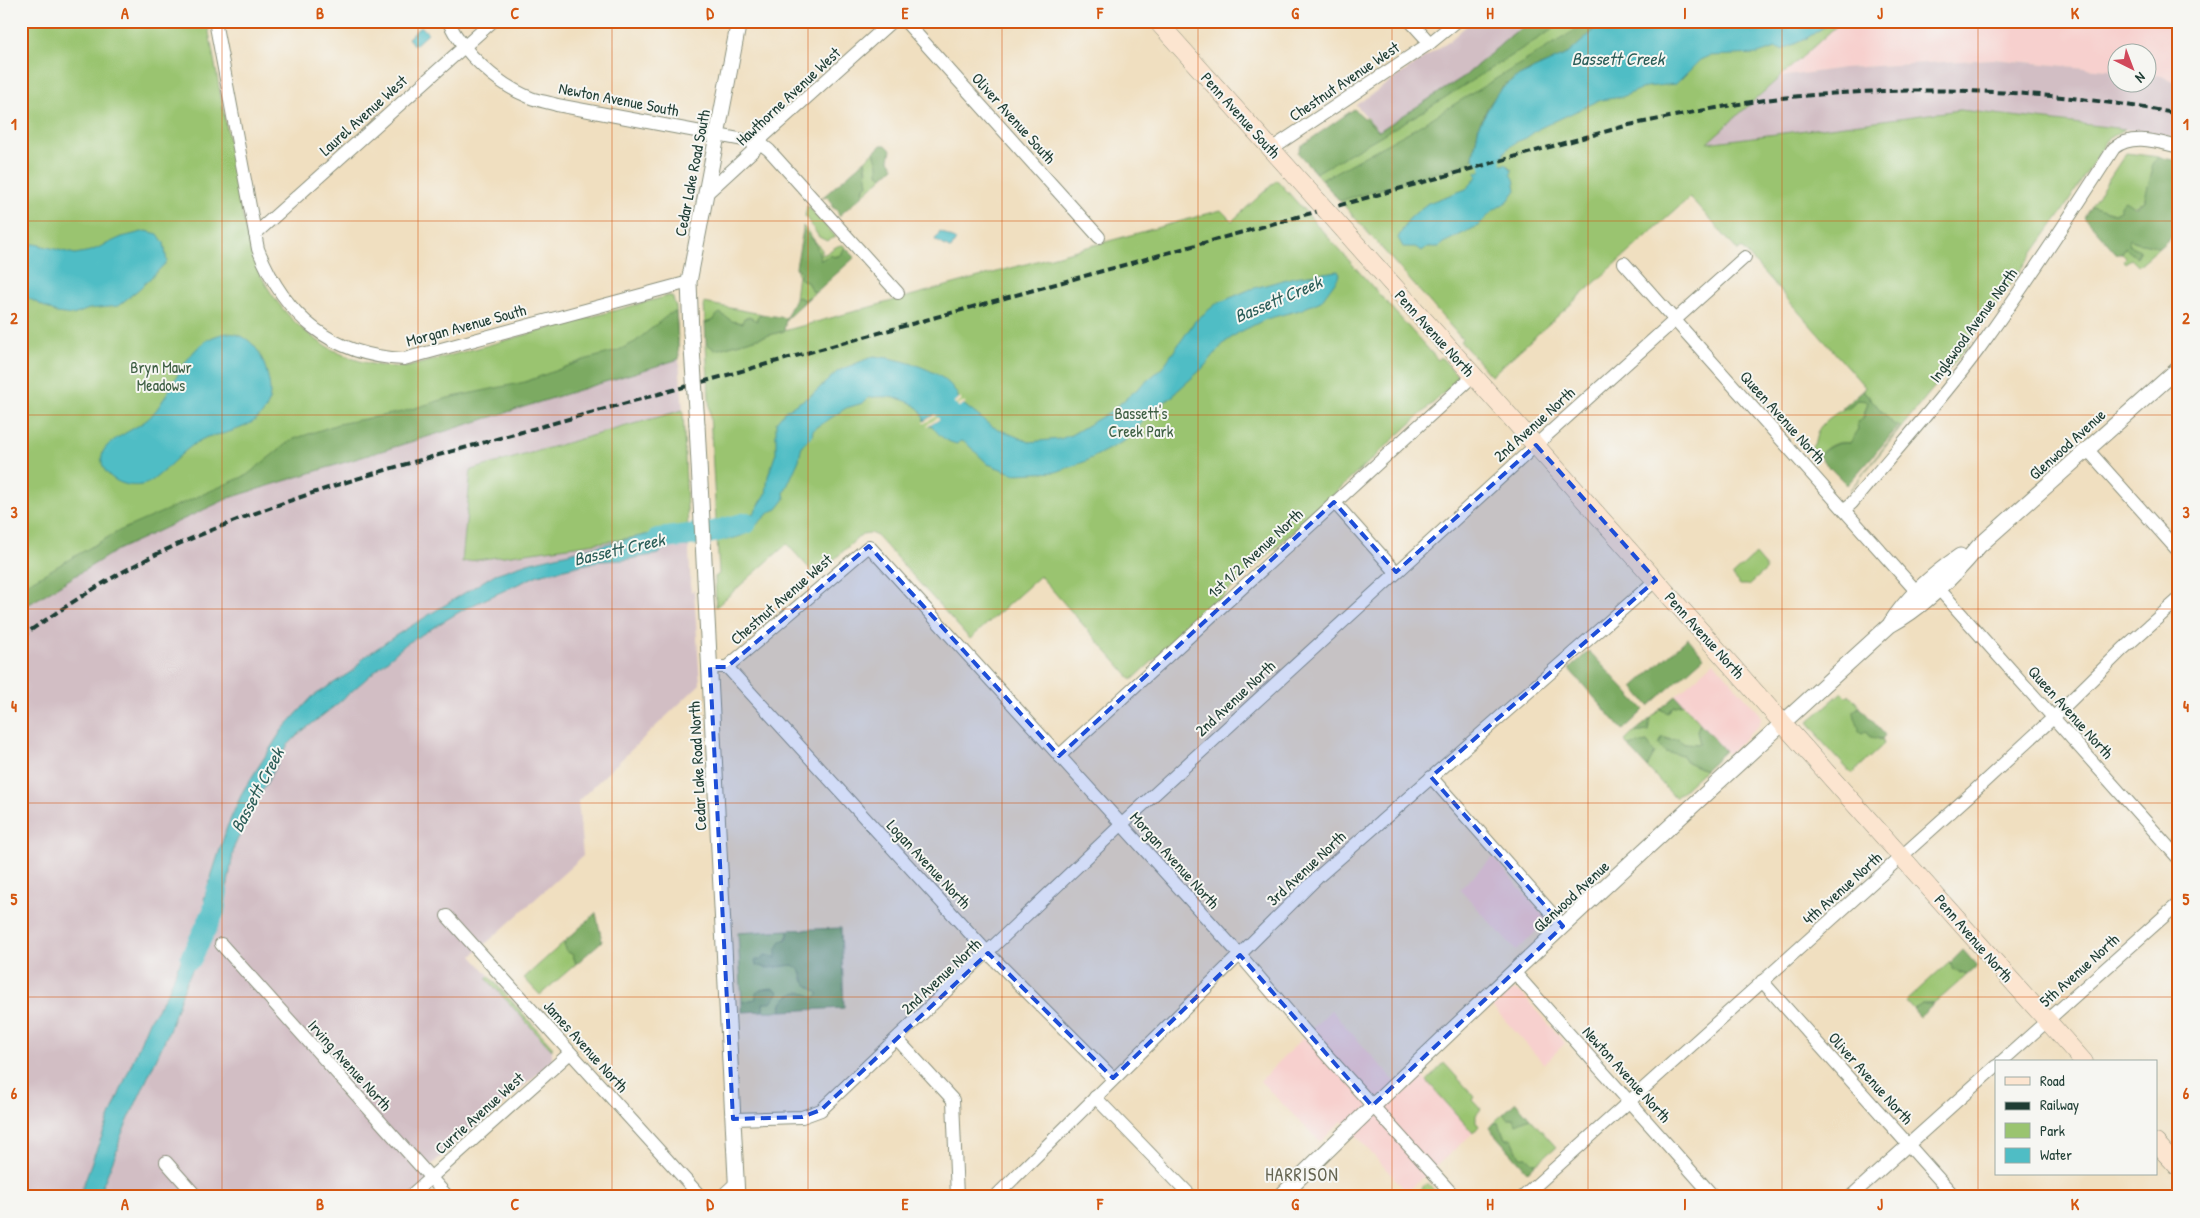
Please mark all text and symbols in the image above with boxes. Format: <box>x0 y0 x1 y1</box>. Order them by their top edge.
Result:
text: A <box>121 2 129 24</box>
text: B <box>316 2 324 24</box>
text: C <box>511 2 520 24</box>
text: D <box>706 2 714 24</box>
text: E <box>901 2 909 24</box>
text: F <box>1096 2 1104 24</box>
text: G <box>1291 2 1299 24</box>
text: H <box>1486 2 1494 24</box>
text: I <box>1683 2 1687 24</box>
text: J <box>1877 2 1883 24</box>
text: K <box>2071 2 2080 24</box>
street label: Chestnut Avenue West <box>1285 36 1404 126</box>
street label: Hawthorne Avenue West <box>731 41 845 150</box>
north arrow <box>2108 42 2158 92</box>
water label: Bassett Creek <box>1572 46 1666 71</box>
street label: Penn Avenue South <box>1196 67 1286 163</box>
street label: Oliver Avenue South <box>967 68 1061 169</box>
text: N <box>2132 68 2150 88</box>
street label: Laurel Avenue West <box>314 69 412 160</box>
street label: Newton Avenue South <box>557 77 681 121</box>
street label: Cedar Lake Road South <box>669 107 715 238</box>
text: 1 <box>11 113 17 135</box>
text: 1 <box>2183 113 2189 135</box>
street label: Inglewood Avenue North <box>1924 263 2022 387</box>
water label: Bassett Creek <box>1231 269 1327 329</box>
street label: Penn Avenue North <box>1390 285 1480 381</box>
street label: Morgan Avenue South <box>404 298 529 352</box>
text: 2 <box>10 307 18 329</box>
text: 2 <box>2182 307 2190 329</box>
park label: Bryn Mawr Meadows <box>130 356 192 396</box>
street label: Queen Avenue North <box>1735 366 1831 468</box>
street label: 2nd Avenue North <box>1489 381 1580 466</box>
park label: Bassett's Creek Park <box>1109 402 1174 442</box>
street label: Glenwood Avenue <box>2024 403 2111 484</box>
text: 3 <box>10 501 18 523</box>
text: 3 <box>2182 501 2190 523</box>
street label: 1st 1/2 Avenue North <box>1203 503 1307 603</box>
water label: Bassett Creek <box>571 526 668 572</box>
street label: Chestnut Avenue West <box>725 548 837 649</box>
street label: Penn Avenue North <box>1660 587 1750 683</box>
street label: 2nd Avenue North <box>1190 655 1280 741</box>
street label: Queen Avenue North <box>2023 661 2119 763</box>
text: 4 <box>11 695 17 717</box>
text: 4 <box>2183 695 2189 717</box>
street label: Cedar Lake Road North <box>683 700 711 831</box>
water label: Bassett Creek <box>224 742 290 837</box>
street label: Morgan Avenue North <box>1125 807 1225 914</box>
street label: Logan Avenue North <box>882 815 976 914</box>
street label: 3rd Avenue North <box>1262 825 1351 910</box>
street label: 4th Avenue North <box>1798 846 1887 929</box>
street label: Glenwood Avenue <box>1528 855 1614 937</box>
text: 5 <box>11 888 18 910</box>
text: 5 <box>2183 888 2190 910</box>
street label: Penn Avenue North <box>1930 889 2019 987</box>
street label: 5th Avenue North <box>2034 928 2124 1012</box>
street label: 2nd Avenue North <box>896 933 986 1019</box>
street label: James Avenue North <box>539 995 633 1097</box>
street label: Irving Avenue North <box>303 1015 397 1115</box>
street label: Newton Avenue North <box>1578 1021 1676 1127</box>
street label: Oliver Avenue North <box>1824 1027 1918 1129</box>
legend <box>1995 1060 2158 1176</box>
street label: Currie Avenue West <box>430 1067 529 1159</box>
text: Road <box>2040 1070 2065 1091</box>
text: 6 <box>11 1082 18 1104</box>
text: 6 <box>2183 1082 2190 1104</box>
text: Railway <box>2040 1094 2079 1115</box>
text: Park <box>2040 1120 2065 1141</box>
text: Water <box>2040 1144 2072 1165</box>
district label: HARRISON <box>1265 1162 1339 1187</box>
text: A <box>121 1193 129 1215</box>
text: B <box>316 1193 324 1215</box>
text: C <box>511 1193 520 1215</box>
text: D <box>706 1193 714 1215</box>
text: E <box>901 1193 909 1215</box>
text: F <box>1096 1193 1104 1215</box>
text: G <box>1291 1193 1299 1215</box>
text: H <box>1486 1193 1494 1215</box>
text: I <box>1683 1193 1687 1215</box>
text: J <box>1877 1193 1883 1215</box>
text: K <box>2071 1193 2080 1215</box>

